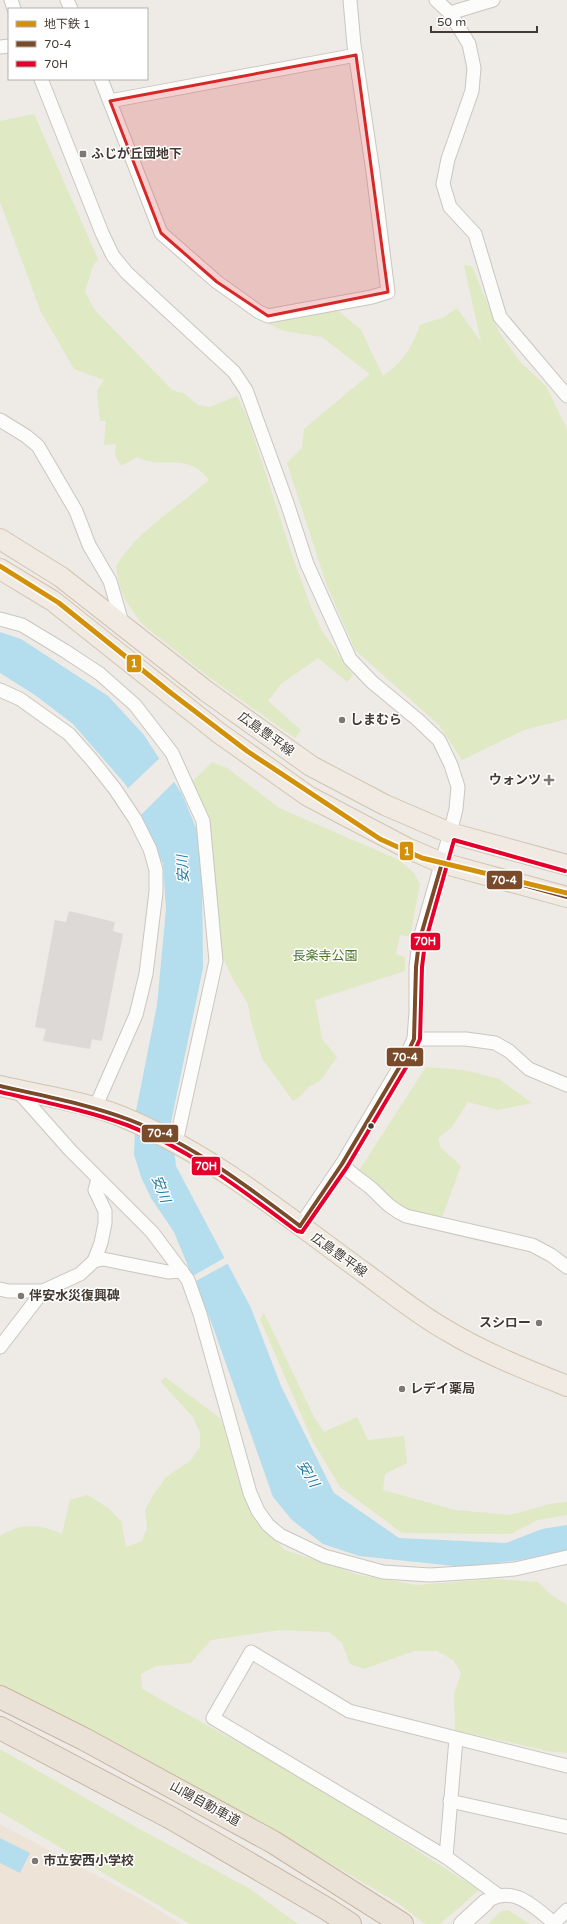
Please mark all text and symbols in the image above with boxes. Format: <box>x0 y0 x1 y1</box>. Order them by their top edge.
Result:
legend <box>8 8 148 80</box>
scale bar <box>431 8 537 34</box>
text: 50 m <box>437 15 466 29</box>
text: 地下鉄 1 <box>44 17 91 31</box>
text: 70-4 <box>44 37 72 51</box>
text: 70H <box>44 57 68 71</box>
place label: ふじが丘団地下 <box>91 146 182 162</box>
marker: ふじが丘団地下 <box>78 149 88 159</box>
line badge: 1 <box>126 654 142 673</box>
text: 1 <box>131 657 138 670</box>
street label: 広島豊平線 <box>235 708 297 760</box>
place label: しまむら <box>350 712 402 728</box>
marker: しまむら <box>337 715 347 725</box>
place label: ウォンツ <box>489 772 541 788</box>
marker: ウォンツ <box>544 775 554 785</box>
line badge: 1 <box>399 841 414 861</box>
text: 1 <box>404 845 411 858</box>
water label: 安川 <box>174 853 192 883</box>
line badge: 70-4 <box>486 870 523 890</box>
text: 70-4 <box>491 874 517 887</box>
line badge: 70H <box>410 932 441 951</box>
text: 70H <box>414 935 436 948</box>
park label: 長楽寺公園 <box>292 948 358 964</box>
line badge: 70-4 <box>386 1047 424 1067</box>
text: 70-4 <box>392 1051 418 1064</box>
unlabelled marker <box>366 1121 376 1131</box>
line badge: 70-4 <box>141 1124 179 1143</box>
text: 70-4 <box>147 1127 173 1140</box>
line badge: 70H <box>191 1156 221 1176</box>
text: 70H <box>195 1160 217 1173</box>
water label: 安川 <box>148 1173 175 1207</box>
street label: 広島豊平線 <box>308 1229 370 1281</box>
place label: 伴安水災復興碑 <box>29 1288 120 1304</box>
marker: 伴安水災復興碑 <box>16 1291 26 1301</box>
place label: スシロー <box>479 1315 531 1331</box>
marker: スシロー <box>534 1318 544 1328</box>
place label: レデイ薬局 <box>410 1381 475 1397</box>
marker: レデイ薬局 <box>397 1384 407 1394</box>
water label: 安川 <box>294 1458 324 1492</box>
street label: 山陽自動車道 <box>167 1778 243 1830</box>
place label: 市立安西小学校 <box>43 1853 134 1869</box>
marker: 市立安西小学校 <box>30 1856 40 1866</box>

